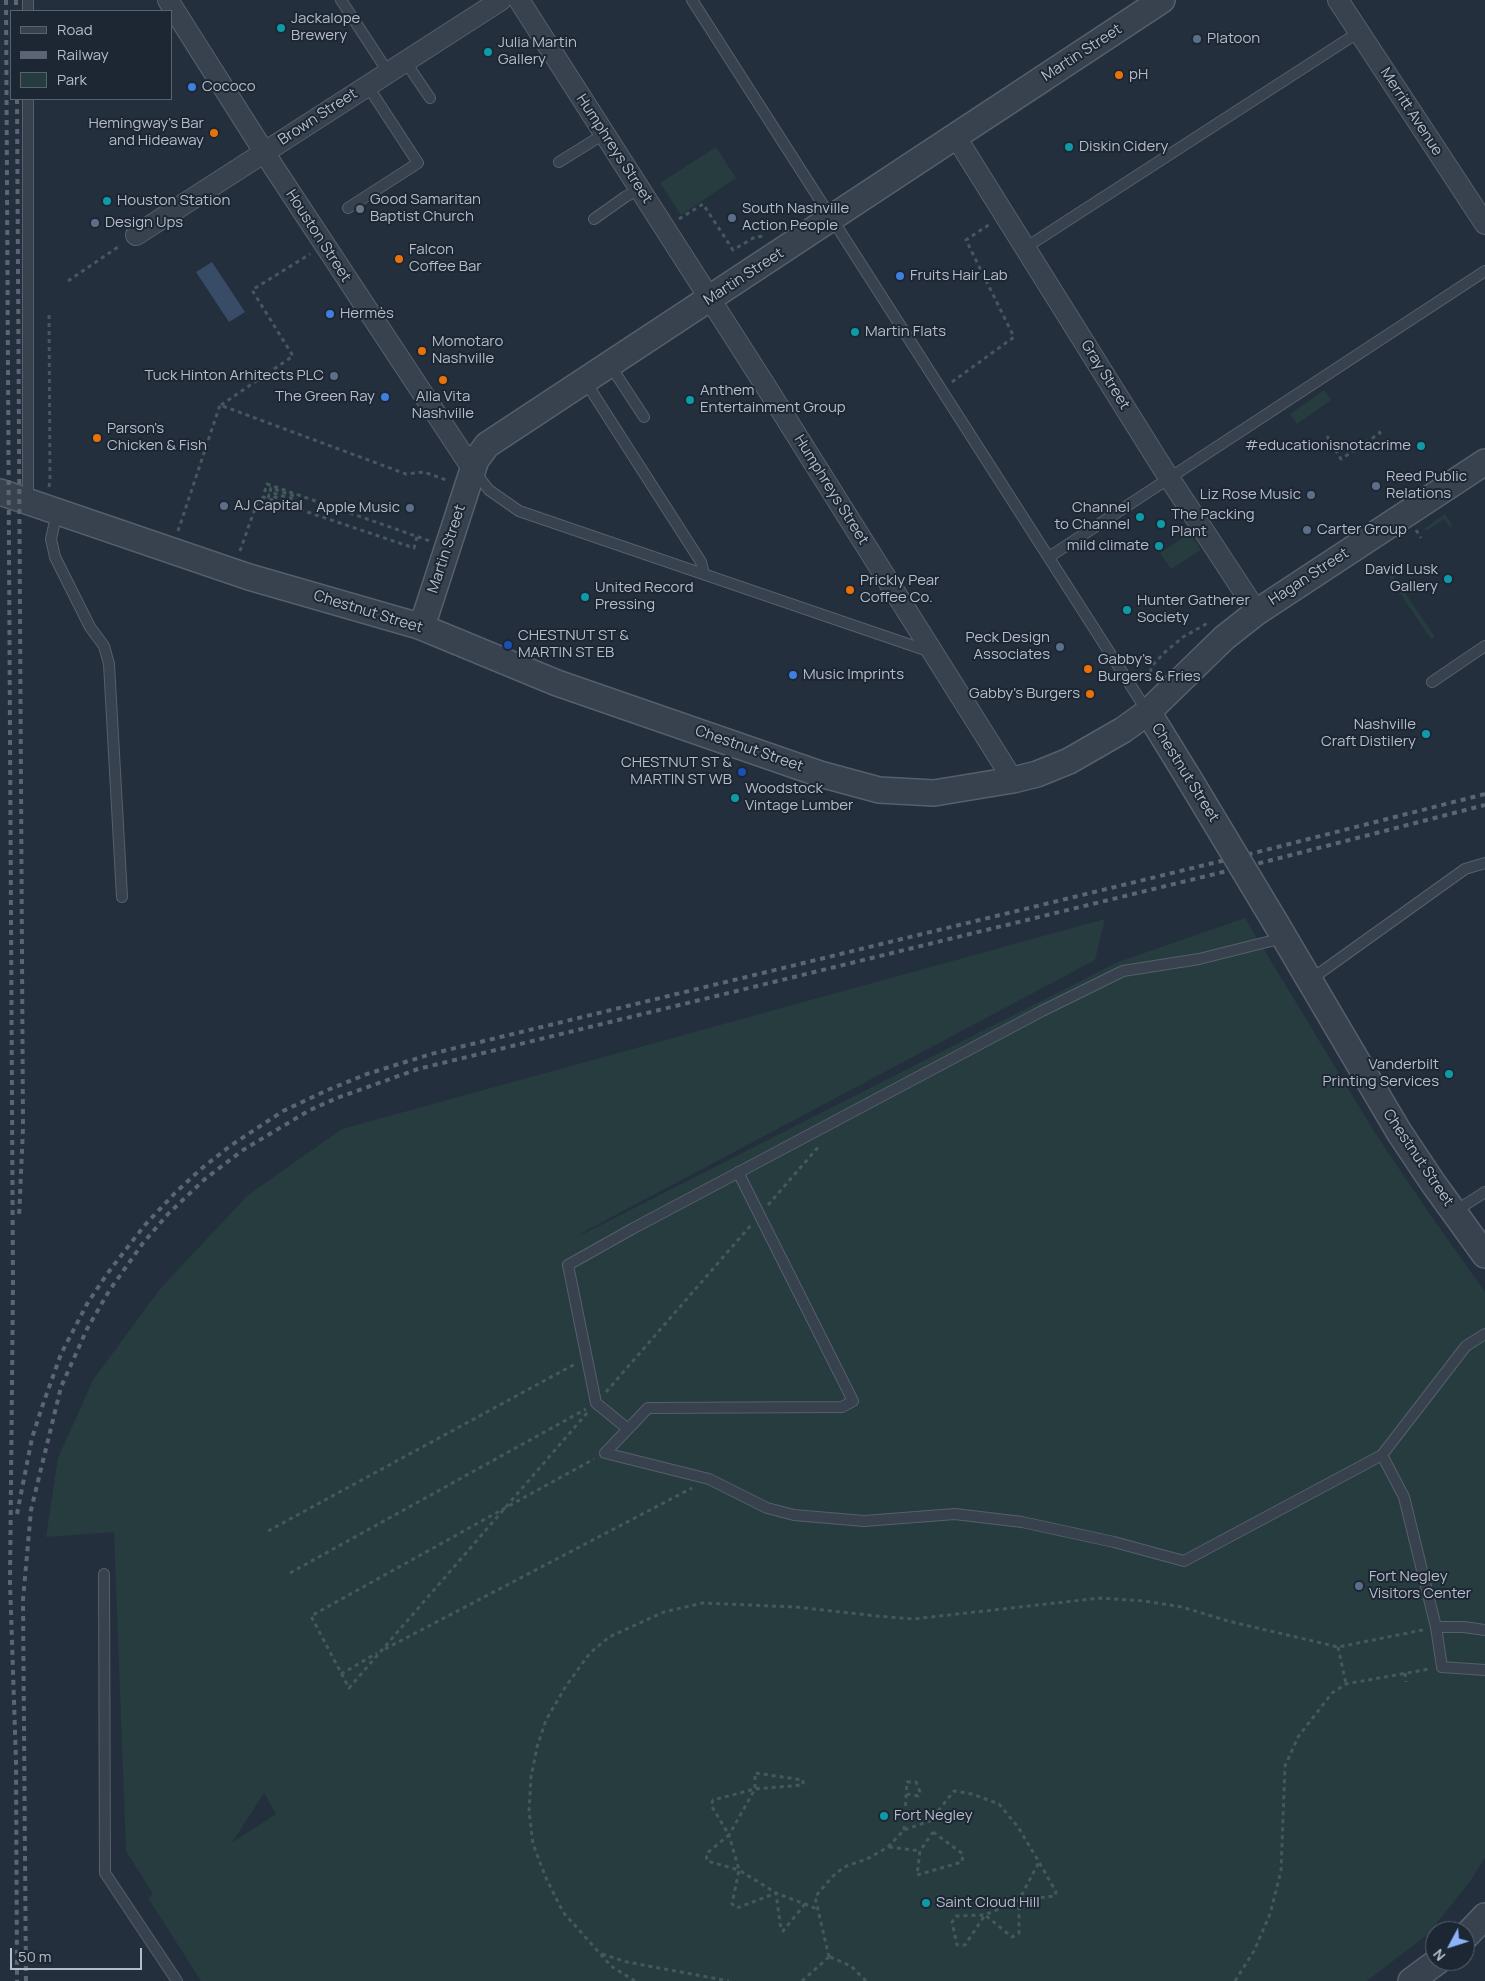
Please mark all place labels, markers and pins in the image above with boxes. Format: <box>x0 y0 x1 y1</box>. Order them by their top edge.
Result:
place label: Jackalope Brewery <box>291 10 360 45</box>
marker: Jackalope Brewery <box>275 22 287 34</box>
place label: Platoon <box>1207 30 1260 48</box>
marker: Platoon <box>1191 33 1203 45</box>
place label: Julia Martin Gallery <box>498 34 577 69</box>
marker: Julia Martin Gallery <box>482 46 494 58</box>
place label: pH <box>1129 66 1148 84</box>
marker: pH <box>1113 69 1125 81</box>
place label: Cococo <box>202 78 256 96</box>
marker: Cococo <box>186 81 198 93</box>
place label: Hemingway's Bar and Hideaway <box>89 115 204 150</box>
marker: Hemingway's Bar and Hideaway <box>208 127 220 139</box>
place label: Diskin Cidery <box>1079 138 1168 156</box>
marker: Diskin Cidery <box>1063 141 1075 153</box>
place label: Good Samaritan Baptist Church <box>370 191 481 226</box>
place label: Houston Station <box>117 192 230 210</box>
marker: Houston Station <box>101 195 113 207</box>
place label: South Nashville Action People <box>742 200 849 235</box>
marker: Good Samaritan Baptist Church <box>354 203 366 215</box>
marker: South Nashville Action People <box>726 212 738 224</box>
place label: Design Ups <box>105 214 183 232</box>
marker: Design Ups <box>89 217 101 229</box>
place label: Falcon Coffee Bar <box>409 241 482 276</box>
marker: Falcon Coffee Bar <box>393 253 405 265</box>
place label: Fruits Hair Lab <box>910 267 1008 285</box>
marker: Fruits Hair Lab <box>894 270 906 282</box>
place label: Hermès <box>340 305 394 323</box>
marker: Hermès <box>324 308 336 320</box>
place label: Martin Flats <box>865 323 946 341</box>
marker: Martin Flats <box>849 326 861 338</box>
place label: Momotaro Nashville <box>432 333 503 368</box>
marker: Momotaro Nashville <box>416 345 428 357</box>
place label: Tuck Hinton Arhitects PLC <box>145 367 324 385</box>
marker: Tuck Hinton Arhitects PLC <box>328 370 340 382</box>
marker: Alla Vita Nashville <box>437 374 449 386</box>
place label: Anthem Entertainment Group <box>700 382 846 417</box>
place label: The Green Ray <box>275 388 375 406</box>
place label: Alla Vita Nashville <box>412 388 474 423</box>
marker: The Green Ray <box>379 391 391 403</box>
marker: Anthem Entertainment Group <box>684 394 696 406</box>
place label: Parson's Chicken & Fish <box>107 420 207 455</box>
marker: Parson's Chicken & Fish <box>91 432 103 444</box>
place label: #educationisnotacrime <box>1245 437 1411 455</box>
marker: #educationisnotacrime <box>1415 440 1427 452</box>
place label: Reed Public Relations <box>1386 468 1467 503</box>
marker: Reed Public Relations <box>1370 480 1382 492</box>
place label: Liz Rose Music <box>1200 486 1301 504</box>
marker: Liz Rose Music <box>1305 489 1317 501</box>
place label: AJ Capital <box>234 497 303 515</box>
place label: Apple Music <box>316 499 400 517</box>
place label: Channel to Channel <box>1054 499 1130 534</box>
marker: AJ Capital <box>218 500 230 512</box>
marker: Apple Music <box>404 502 416 514</box>
place label: The Packing Plant <box>1171 506 1255 541</box>
marker: Channel to Channel <box>1134 511 1146 523</box>
marker: The Packing Plant <box>1155 518 1167 530</box>
place label: Carter Group <box>1317 521 1407 539</box>
marker: Carter Group <box>1301 524 1313 536</box>
place label: mild climate <box>1067 537 1149 555</box>
marker: mild climate <box>1153 540 1165 552</box>
place label: David Lusk Gallery <box>1365 561 1438 596</box>
place label: Prickly Pear Coffee Co. <box>860 572 939 607</box>
marker: David Lusk Gallery <box>1442 573 1454 585</box>
place label: United Record Pressing <box>595 579 694 614</box>
marker: Prickly Pear Coffee Co. <box>844 584 856 596</box>
marker: United Record Pressing <box>579 591 591 603</box>
place label: Hunter Gatherer Society <box>1137 592 1250 627</box>
marker: Hunter Gatherer Society <box>1121 604 1133 616</box>
place label: CHESTNUT ST & MARTIN ST EB <box>518 627 629 662</box>
place label: Peck Design Associates <box>965 629 1050 664</box>
marker: CHESTNUT ST & MARTIN ST EB <box>502 639 514 651</box>
marker: Peck Design Associates <box>1054 641 1066 653</box>
place label: Gabby's Burgers & Fries <box>1098 651 1201 686</box>
marker: Gabby's Burgers & Fries <box>1082 663 1094 675</box>
place label: Music Imprints <box>803 666 904 684</box>
marker: Music Imprints <box>787 669 799 681</box>
place label: Gabby's Burgers <box>969 685 1080 703</box>
marker: Gabby's Burgers <box>1084 688 1096 700</box>
place label: Nashville Craft Distilery <box>1321 716 1416 751</box>
marker: Nashville Craft Distilery <box>1420 728 1432 740</box>
place label: CHESTNUT ST & MARTIN ST WB <box>621 754 732 789</box>
marker: CHESTNUT ST & MARTIN ST WB <box>736 766 748 778</box>
place label: Woodstock Vintage Lumber <box>745 780 853 815</box>
marker: Woodstock Vintage Lumber <box>729 792 741 804</box>
place label: Vanderbilt Printing Services <box>1323 1056 1439 1091</box>
marker: Vanderbilt Printing Services <box>1443 1068 1455 1080</box>
place label: Fort Negley Visitors Center <box>1369 1568 1471 1603</box>
marker: Fort Negley Visitors Center <box>1353 1580 1365 1592</box>
place label: Fort Negley <box>894 1807 973 1825</box>
marker: Fort Negley <box>878 1810 890 1822</box>
place label: Saint Cloud Hill <box>936 1894 1040 1912</box>
marker: Saint Cloud Hill <box>920 1897 932 1909</box>

